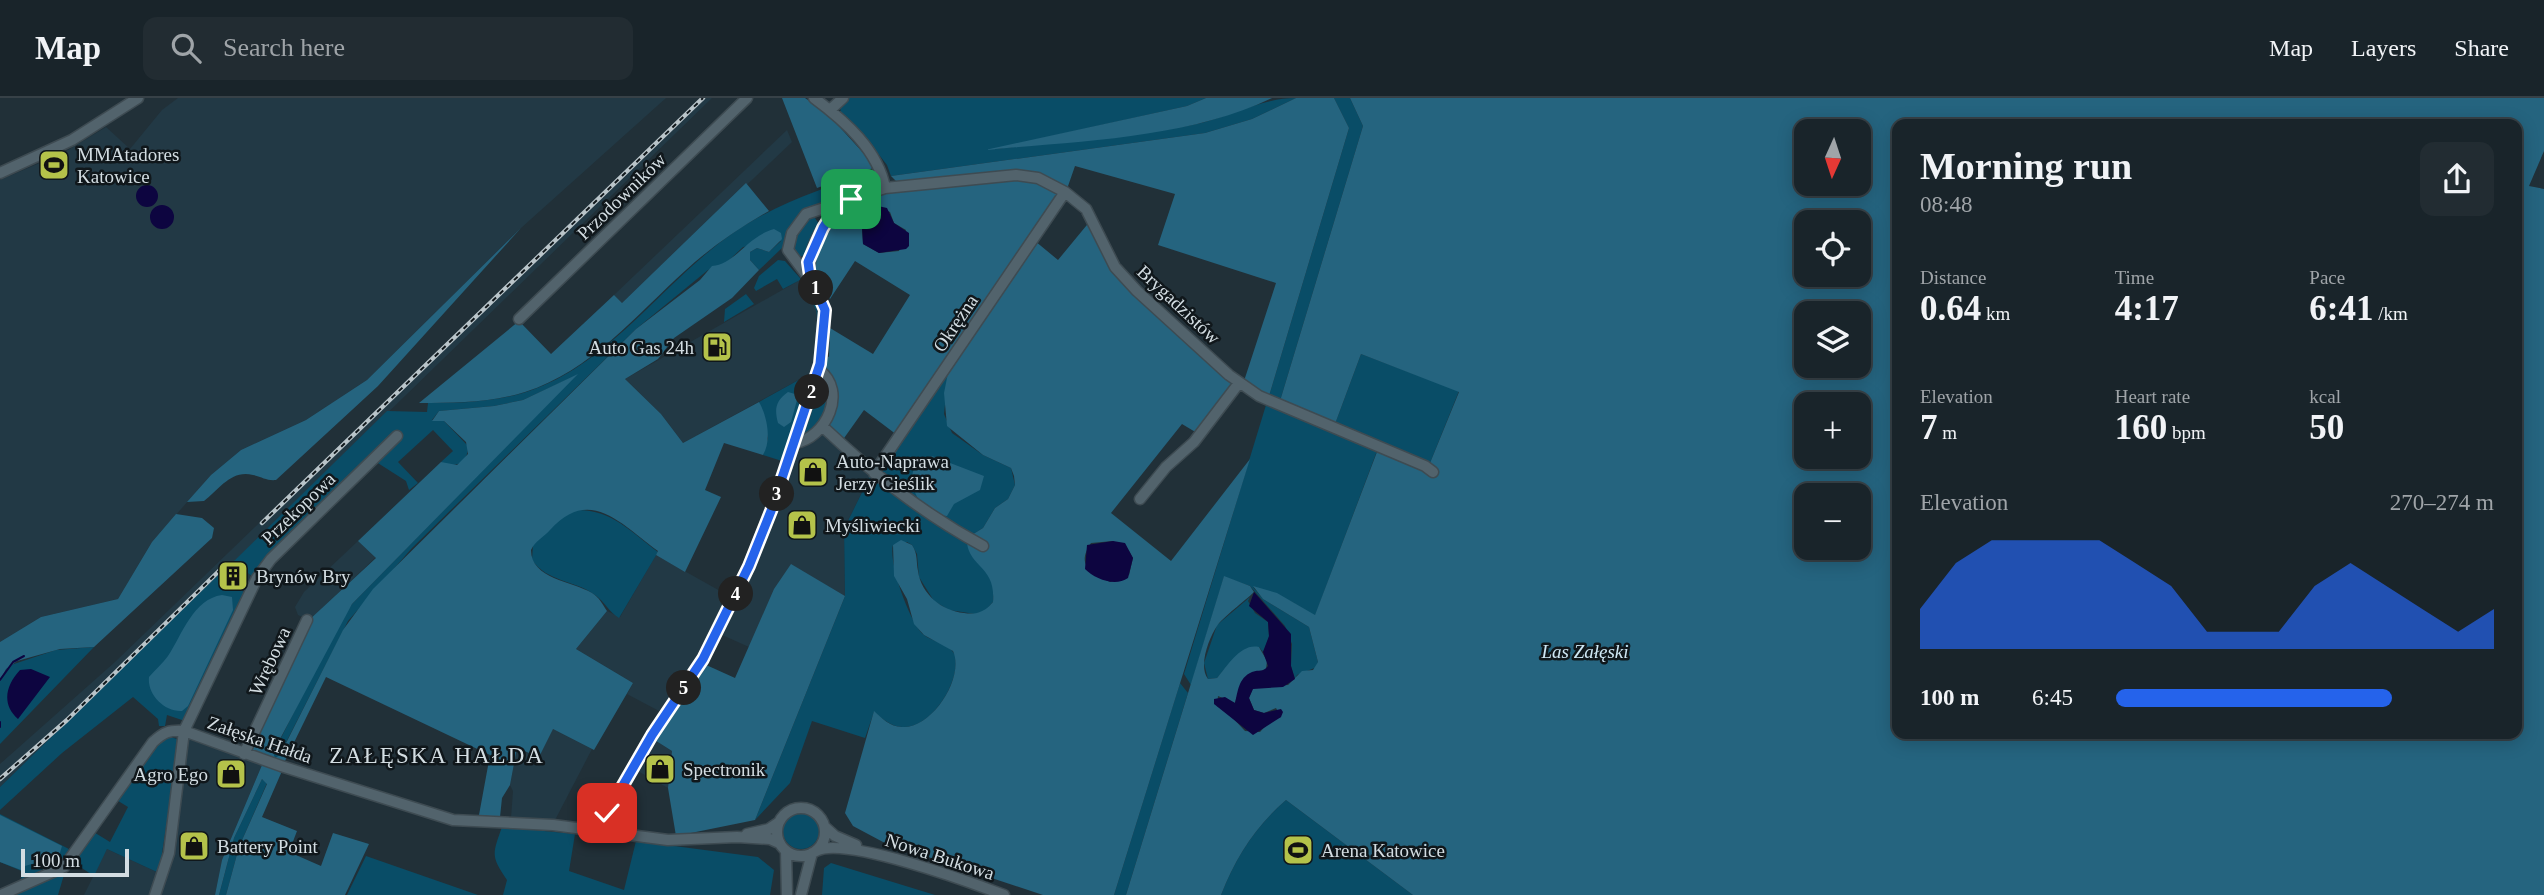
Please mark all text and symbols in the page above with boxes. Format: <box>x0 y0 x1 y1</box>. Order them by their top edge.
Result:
search box <box>143 17 633 80</box>
icon: search <box>167 29 205 67</box>
text: Map <box>35 30 101 66</box>
text: Search here <box>223 33 345 62</box>
text: Map <box>2269 35 2313 61</box>
text: Layers <box>2351 35 2416 61</box>
text: Share <box>2454 35 2509 61</box>
north arrow <box>1794 119 1871 196</box>
map controls <box>1794 119 1871 560</box>
button: share <box>2420 142 2494 216</box>
place label: MMAtadores Katowice <box>77 144 179 187</box>
text: Morning run <box>1920 145 2132 187</box>
sports icon: MMAtadores Katowice <box>37 148 71 182</box>
street label: Przodowników <box>573 149 670 244</box>
pin <box>821 169 881 229</box>
icon: arrive <box>832 180 870 218</box>
text: 08:48 <box>1920 192 1972 217</box>
button: locate <box>1794 210 1871 287</box>
street label: Brygadzistów <box>1133 261 1225 348</box>
text: Distance <box>1920 267 1986 288</box>
text: Time <box>2115 267 2154 288</box>
text: Pace <box>2309 267 2345 288</box>
pin: 1 <box>798 270 834 306</box>
text: 1 <box>811 277 820 298</box>
text: 0.64 <box>1920 289 1981 328</box>
text: 4:17 <box>2115 289 2179 328</box>
text: 6:41 <box>2309 289 2373 328</box>
street label: Okrężna <box>929 290 982 356</box>
button: layers <box>1794 301 1871 378</box>
text: km <box>1981 303 2010 324</box>
text: /km <box>2373 303 2408 324</box>
fuel station icon: Auto Gas 24h <box>700 330 734 364</box>
place label: Auto Gas 24h <box>588 337 694 358</box>
pin: 2 <box>794 374 830 410</box>
text: 2 <box>807 381 816 402</box>
text: Elevation <box>1920 386 1993 407</box>
text: Heart rate <box>2115 386 2190 407</box>
text: kcal <box>2309 386 2341 407</box>
button: + <box>1794 392 1871 469</box>
text: 7 <box>1920 408 1938 447</box>
text: 160 <box>2115 408 2167 447</box>
text: 50 <box>2309 408 2344 447</box>
text: m <box>1938 422 1957 443</box>
text: bpm <box>2167 422 2206 443</box>
place label: Auto-Naprawa Jerzy Cieślik <box>836 451 949 494</box>
shop icon: Auto-Naprawa Jerzy Cieślik <box>796 455 830 489</box>
street label: Przekopowa <box>257 468 340 549</box>
pin: 3 <box>760 476 794 512</box>
text: 3 <box>772 483 781 504</box>
button: − <box>1794 483 1871 560</box>
text: Elevation <box>1920 490 2008 515</box>
text: 270–274 m <box>2390 490 2494 515</box>
shop icon: Myśliwiecki <box>785 508 819 542</box>
place label: Myśliwiecki <box>825 515 920 536</box>
building icon: Brynów Bry <box>216 559 250 593</box>
place label: Brynów Bry <box>256 566 351 587</box>
pin: 4 <box>718 576 754 612</box>
text: 4 <box>731 583 740 604</box>
street label: Wrębowa <box>244 623 295 699</box>
park label: Las Załęski <box>1540 641 1629 662</box>
pin: 5 <box>666 670 702 706</box>
text: 5 <box>679 677 688 698</box>
text: 100 m <box>1920 685 1979 710</box>
text: 6:45 <box>2032 685 2073 710</box>
street label: Załęska Hałda <box>205 712 315 767</box>
district label: ZAŁĘSKA HAŁDA <box>329 743 545 768</box>
shop icon: Spectronik <box>643 752 677 786</box>
shop icon: Agro Ego <box>214 757 248 791</box>
place label: Spectronik <box>683 759 766 780</box>
place label: Agro Ego <box>134 764 208 785</box>
pin <box>577 783 637 843</box>
icon: check <box>588 794 626 832</box>
shop icon: Battery Point <box>177 829 211 863</box>
street label: Nowa Bukowa <box>883 829 998 884</box>
sports icon: Arena Katowice <box>1281 833 1315 867</box>
place label: Battery Point <box>217 836 319 857</box>
place label: Arena Katowice <box>1321 840 1445 861</box>
scale bar <box>21 846 130 878</box>
text: 100 m <box>32 850 80 871</box>

